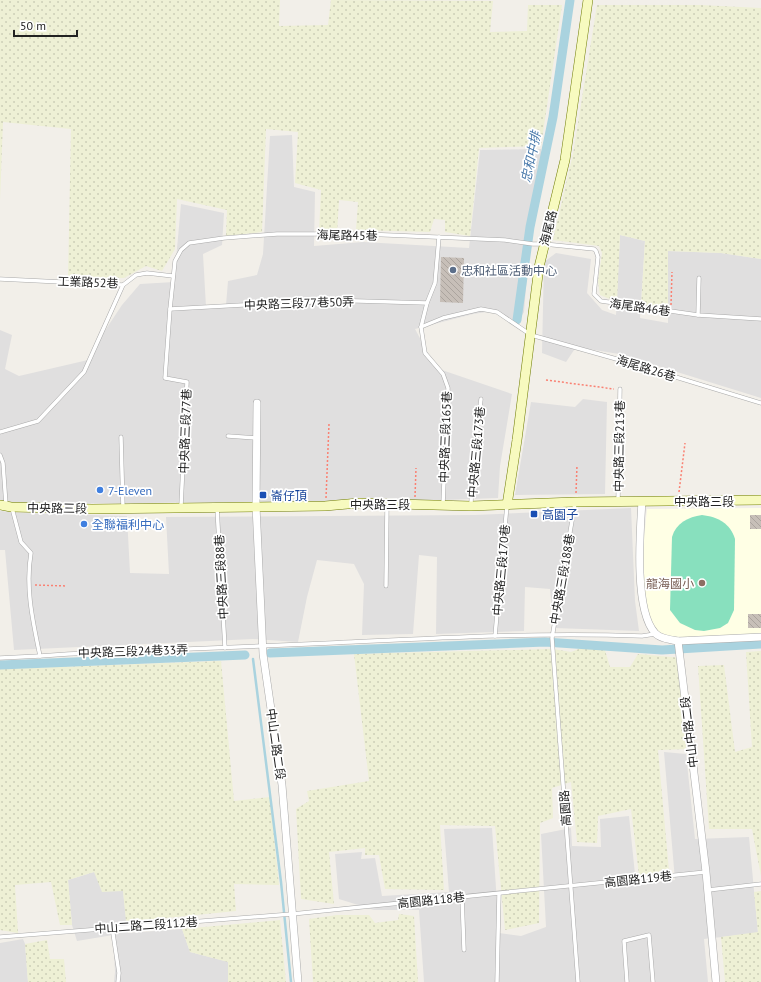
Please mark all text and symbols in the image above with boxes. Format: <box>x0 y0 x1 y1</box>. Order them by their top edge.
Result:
scale bar <box>14 12 77 38</box>
text: 50 m <box>20 18 46 33</box>
water label: 忠和中排 <box>517 128 545 184</box>
street label: 海尾路 <box>536 209 560 247</box>
street label: 海尾路45巷 <box>316 227 378 243</box>
place label: 忠和社區活動中心 <box>461 263 557 278</box>
marker: 忠和社區活動中心 <box>448 265 458 275</box>
street label: 工業路52巷 <box>57 273 119 291</box>
street label: 中央路三段77巷50弄 <box>244 294 354 312</box>
street label: 海尾路46巷 <box>609 295 671 319</box>
street label: 海尾路26巷 <box>615 352 677 384</box>
street label: 中央路三段77巷 <box>176 388 194 474</box>
street label: 中央路三段165巷 <box>436 391 454 483</box>
street label: 中央路三段213巷 <box>611 400 627 492</box>
street label: 中央路三段173巷 <box>465 406 487 498</box>
place label: 7-Eleven <box>108 483 152 498</box>
marker: 7-Eleven <box>95 485 105 495</box>
place label: 崙仔頂 <box>271 488 307 503</box>
marker: 崙仔頂 <box>258 490 268 500</box>
street label: 中央路三段 <box>674 494 734 509</box>
street label: 中央路三段 <box>350 497 410 512</box>
street label: 中央路三段 <box>27 500 87 516</box>
place label: 高園子 <box>542 507 578 522</box>
marker: 高園子 <box>529 509 539 519</box>
place label: 全聯福利中心 <box>92 517 164 532</box>
marker: 全聯福利中心 <box>79 519 89 529</box>
street label: 中央路三段170巷 <box>490 524 512 616</box>
street label: 中央路三段188巷 <box>547 533 577 625</box>
street label: 中央路三段88巷 <box>211 534 231 620</box>
place label: 龍海國小 <box>646 576 694 591</box>
marker: 龍海國小 <box>697 578 707 588</box>
street label: 中央路三段24巷33弄 <box>78 642 188 660</box>
street label: 中山中路二段 <box>677 695 701 769</box>
street label: 中山二路二段 <box>264 707 288 781</box>
street label: 高園路 <box>556 790 574 826</box>
street label: 高園路119巷 <box>604 868 672 890</box>
street label: 高園路118巷 <box>397 889 465 911</box>
street label: 中山二路二段112巷 <box>94 914 198 936</box>

